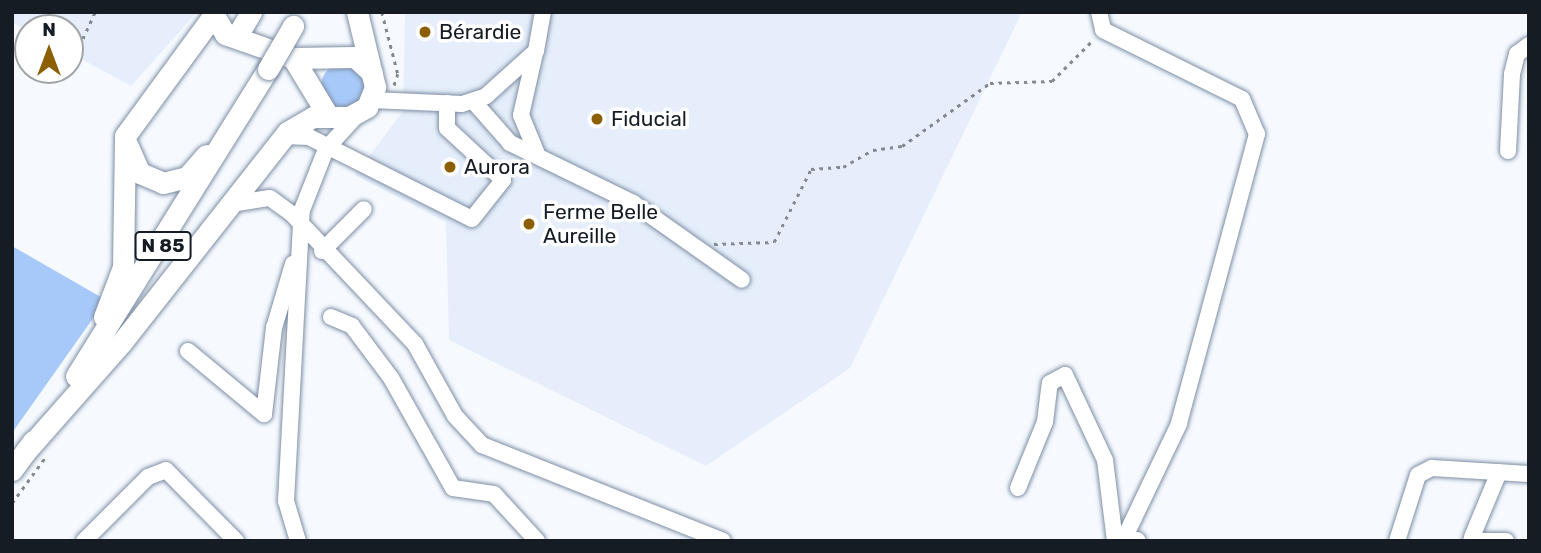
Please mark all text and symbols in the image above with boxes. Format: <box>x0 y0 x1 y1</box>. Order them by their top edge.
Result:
north arrow <box>14 14 84 84</box>
text: N <box>42 18 56 41</box>
place label: Bérardie <box>439 19 521 45</box>
marker: Bérardie <box>417 24 433 40</box>
place label: Fiducial <box>611 106 687 132</box>
marker: Fiducial <box>589 111 605 127</box>
place label: Aurora <box>464 154 530 180</box>
marker: Aurora <box>442 159 458 175</box>
place label: Ferme Belle Aureille <box>543 199 658 249</box>
marker: Ferme Belle Aureille <box>521 216 537 232</box>
road number: N 85 <box>133 230 193 262</box>

